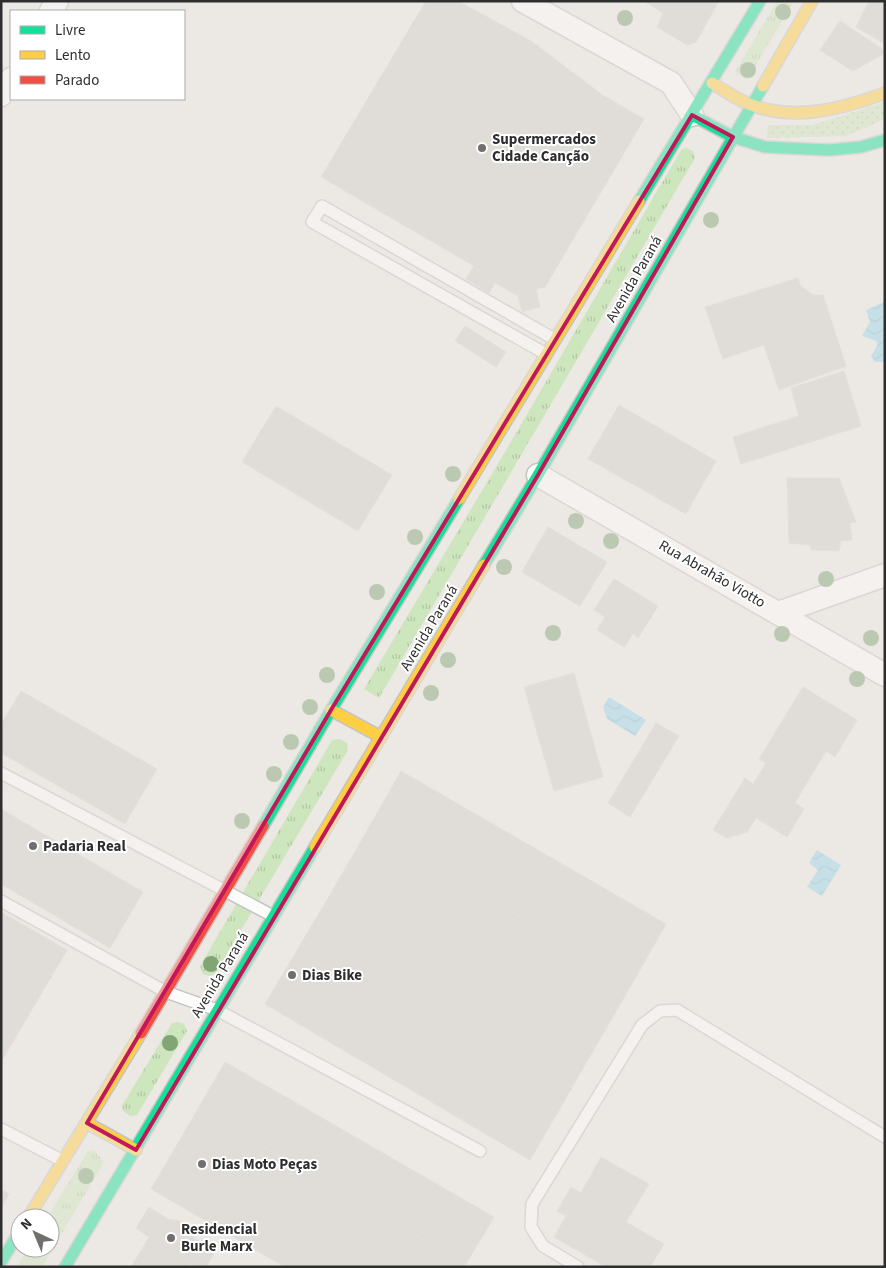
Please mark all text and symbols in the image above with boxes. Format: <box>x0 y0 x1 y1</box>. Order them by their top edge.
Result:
legend <box>10 10 185 100</box>
text: Livre <box>55 20 85 41</box>
text: Lento <box>55 45 91 66</box>
text: Parado <box>55 70 99 91</box>
place label: Supermercados Cidade Canção <box>492 129 596 167</box>
marker: Supermercados Cidade Canção <box>476 142 488 154</box>
street label: Avenida Paraná <box>601 232 667 326</box>
street label: Rua Abrahão Viotto <box>655 535 769 613</box>
street label: Avenida Paraná <box>395 581 463 675</box>
place label: Padaria Real <box>43 836 126 857</box>
marker: Padaria Real <box>27 840 39 852</box>
street label: Avenida Paraná <box>186 928 254 1022</box>
place label: Dias Bike <box>302 965 362 986</box>
marker: Dias Bike <box>286 969 298 981</box>
place label: Dias Moto Peças <box>212 1154 318 1175</box>
marker: Dias Moto Peças <box>196 1158 208 1170</box>
north arrow <box>10 1208 60 1258</box>
text: N <box>16 1214 37 1235</box>
place label: Residencial Burle Marx <box>181 1219 258 1257</box>
marker: Residencial Burle Marx <box>165 1232 177 1244</box>

